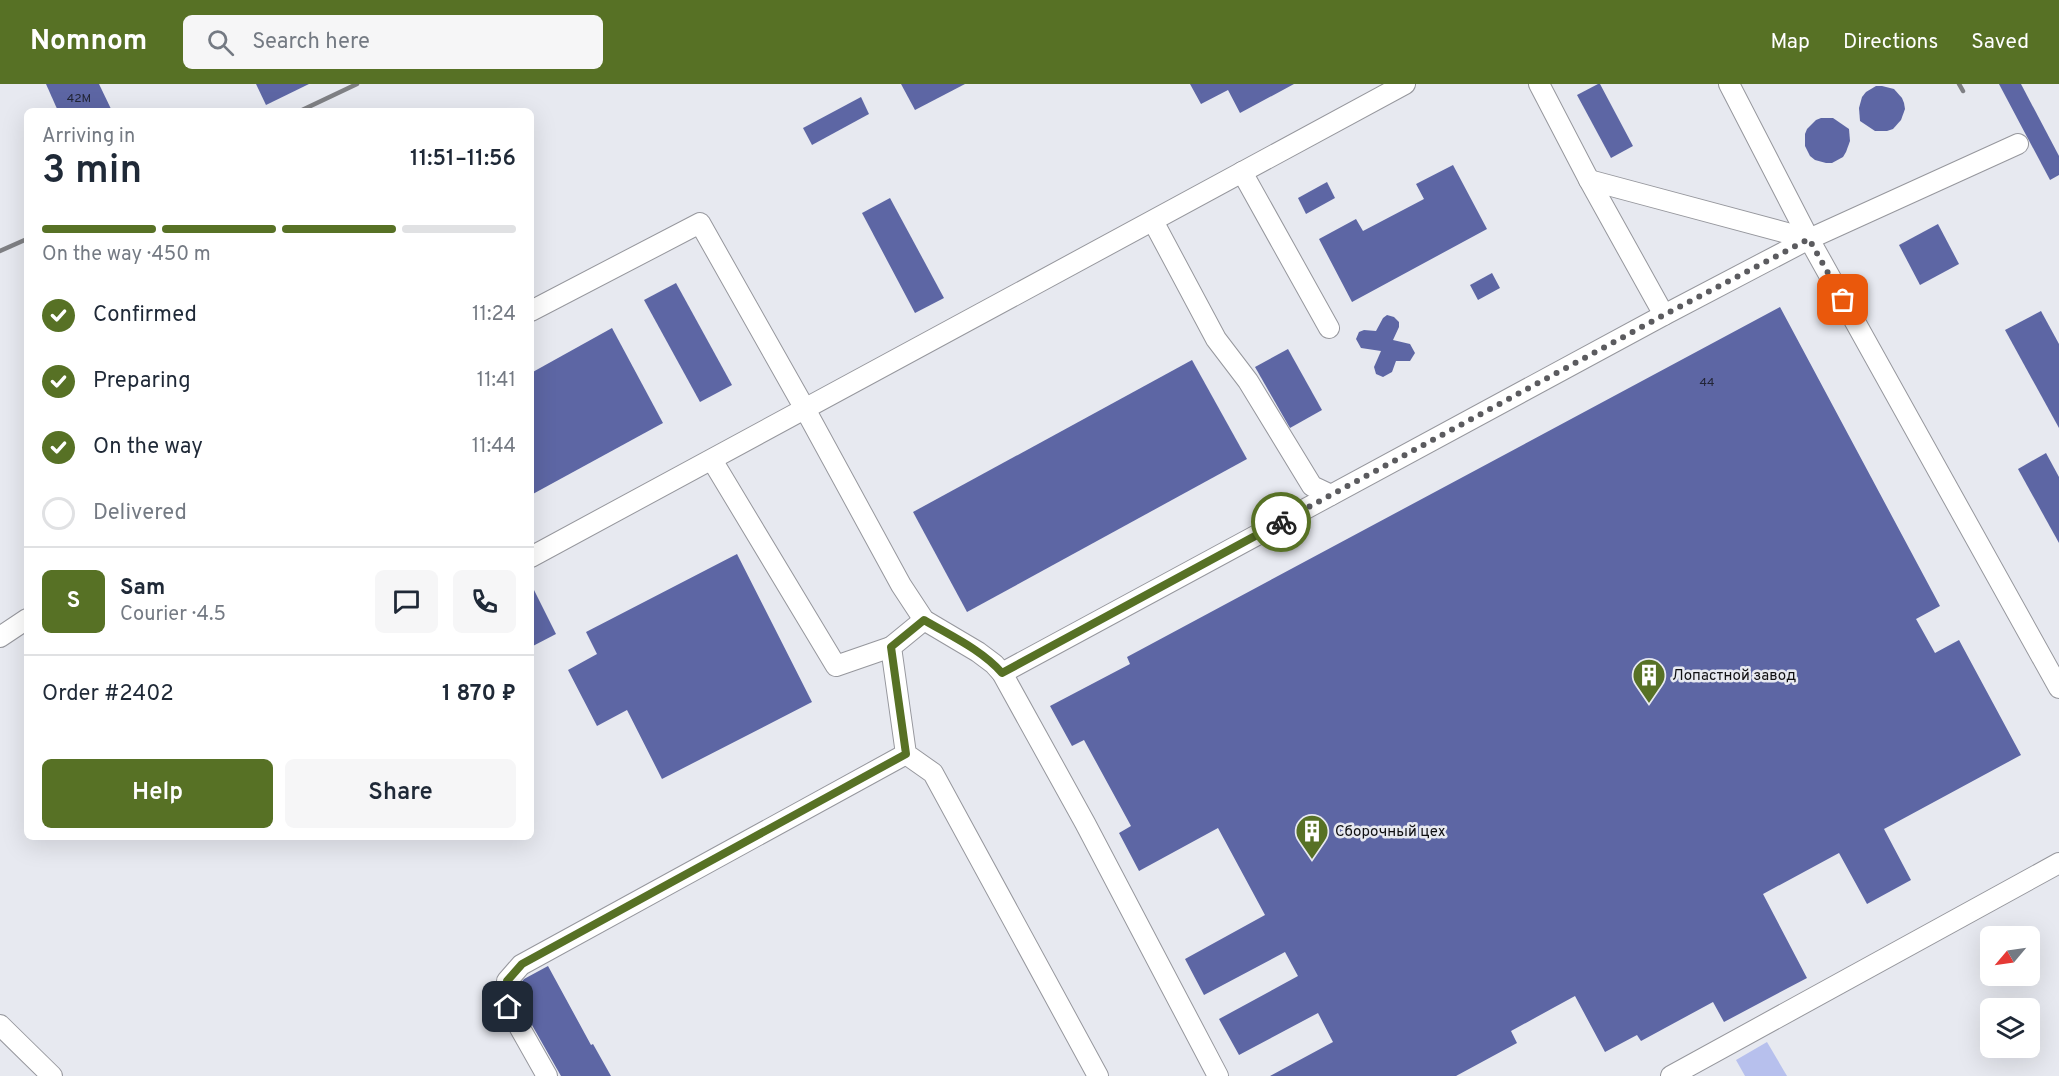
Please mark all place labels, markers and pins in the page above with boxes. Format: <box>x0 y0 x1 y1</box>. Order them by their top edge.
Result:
pin <box>1817 274 1868 325</box>
building icon: Лопастной завод <box>1631 657 1667 704</box>
place label: Лопастной завод <box>1672 667 1796 686</box>
building icon: Сборочный цех <box>1294 813 1330 860</box>
place label: Сборочный цех <box>1335 823 1446 842</box>
pin <box>482 981 533 1032</box>

